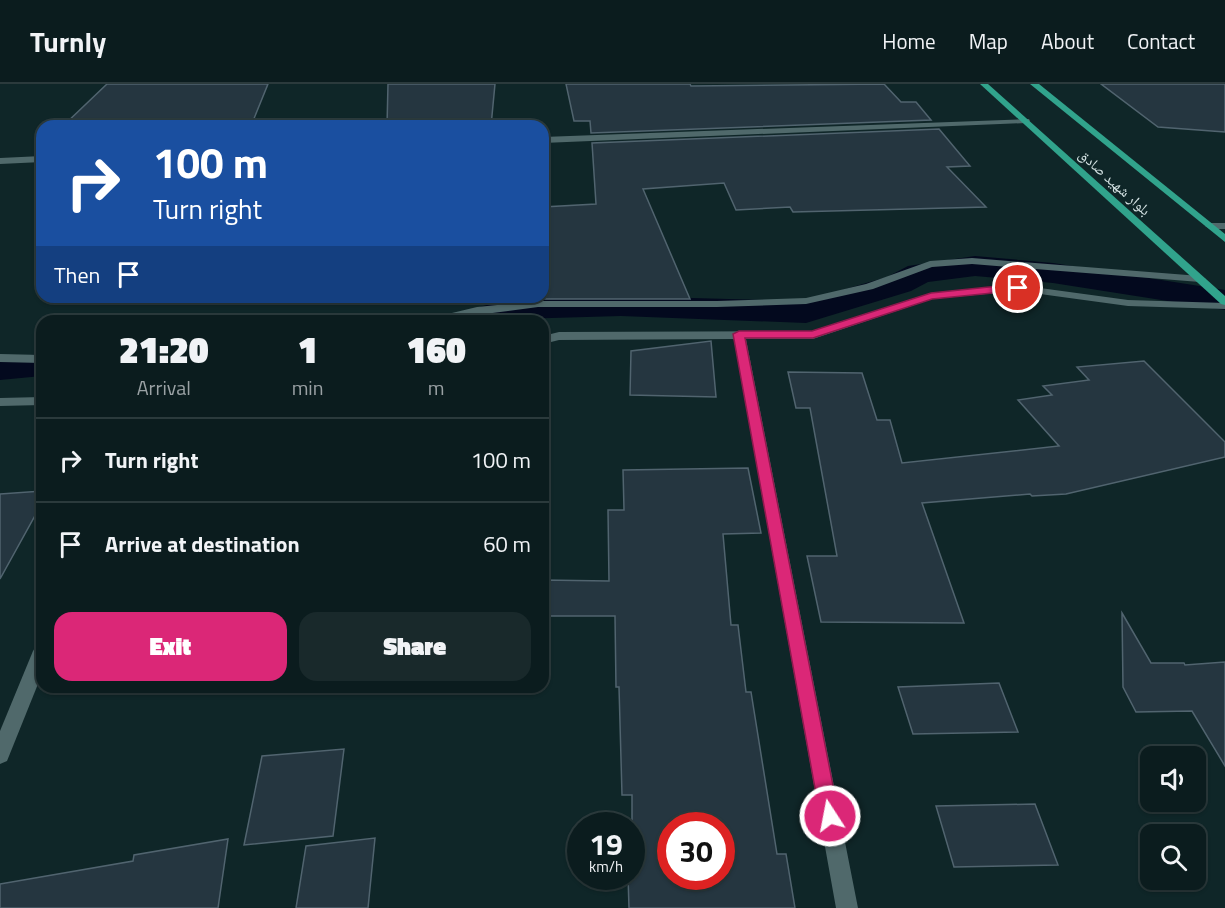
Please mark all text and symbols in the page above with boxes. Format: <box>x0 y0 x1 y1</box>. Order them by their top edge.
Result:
text: Turnly <box>30 20 106 63</box>
text: Home <box>882 25 936 57</box>
text: Map <box>969 25 1008 57</box>
text: About <box>1041 25 1094 57</box>
text: Contact <box>1127 25 1195 57</box>
text: 100 m <box>153 130 268 194</box>
street label: بلوار شهید صادق <box>1074 143 1156 221</box>
icon: right <box>54 144 132 222</box>
text: Turn right <box>153 188 262 229</box>
text: Then <box>54 258 100 292</box>
icon: arrive <box>112 258 145 291</box>
pin <box>992 262 1043 313</box>
icon: arrive <box>1001 271 1034 304</box>
text: 21:20 <box>119 322 209 377</box>
text: 1 <box>298 322 317 377</box>
text: 160 <box>407 322 466 377</box>
text: Arrival <box>137 372 191 403</box>
text: min <box>292 372 323 403</box>
text: m <box>428 372 445 403</box>
text: Turn right <box>105 443 199 477</box>
text: 100 m <box>471 443 531 477</box>
icon: right <box>54 444 87 477</box>
text: Arrive at destination <box>105 527 300 561</box>
text: 60 m <box>483 527 531 561</box>
icon: arrive <box>54 528 87 561</box>
button: Exit <box>54 612 287 681</box>
button: Share <box>299 612 531 681</box>
map controls <box>1140 746 1206 890</box>
button: sound <box>1140 746 1206 812</box>
position arrow <box>798 784 862 848</box>
speed limit sign: 30 <box>657 812 735 890</box>
text: 19 <box>589 821 623 867</box>
button: search <box>1140 824 1206 890</box>
text: km/h <box>589 855 623 878</box>

